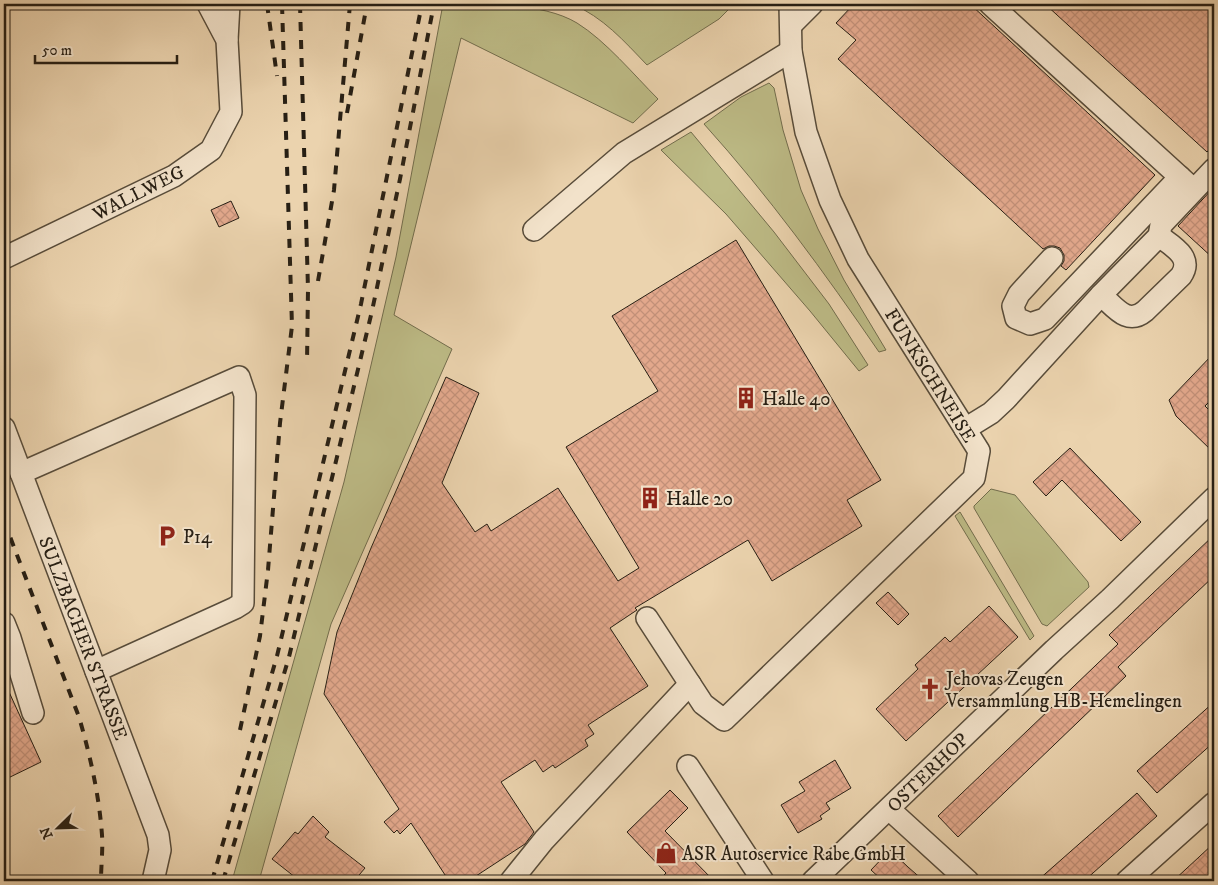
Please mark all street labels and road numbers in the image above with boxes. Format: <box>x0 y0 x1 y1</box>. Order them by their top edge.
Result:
street label: WALLWEG <box>88 161 188 227</box>
street label: FUNKSCHNEISE <box>879 304 980 447</box>
street label: SULZBACHER STRASSE <box>33 534 132 743</box>
street label: OSTERHOP <box>883 729 973 817</box>

